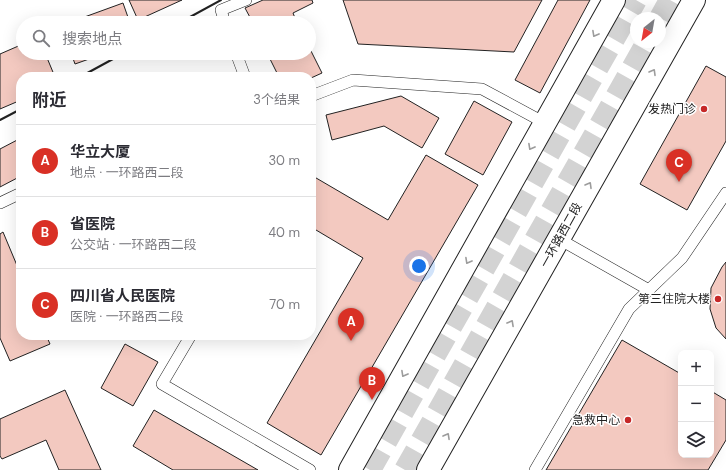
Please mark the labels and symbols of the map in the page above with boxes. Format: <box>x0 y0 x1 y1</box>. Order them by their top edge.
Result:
north arrow <box>630 12 666 48</box>
one-way arrow <box>592 30 599 37</box>
one-way arrow <box>648 69 655 76</box>
place label: 发热门诊 <box>648 101 696 117</box>
marker: 发热门诊 <box>699 104 709 114</box>
one-way arrow <box>528 143 536 150</box>
pin: C <box>666 149 692 182</box>
one-way arrow <box>584 182 591 190</box>
street label: 一环路西二段 <box>537 200 585 270</box>
your location <box>409 256 429 276</box>
one-way arrow <box>465 257 472 264</box>
place label: 第三住院大楼 <box>638 291 710 307</box>
marker: 第三住院大楼 <box>713 294 723 304</box>
pin: A <box>338 308 364 341</box>
one-way arrow <box>506 320 513 327</box>
pin: B <box>359 367 385 400</box>
one-way arrow <box>402 370 409 377</box>
place label: 急救中心 <box>572 412 620 428</box>
marker: 急救中心 <box>623 415 633 425</box>
one-way arrow <box>442 433 449 440</box>

